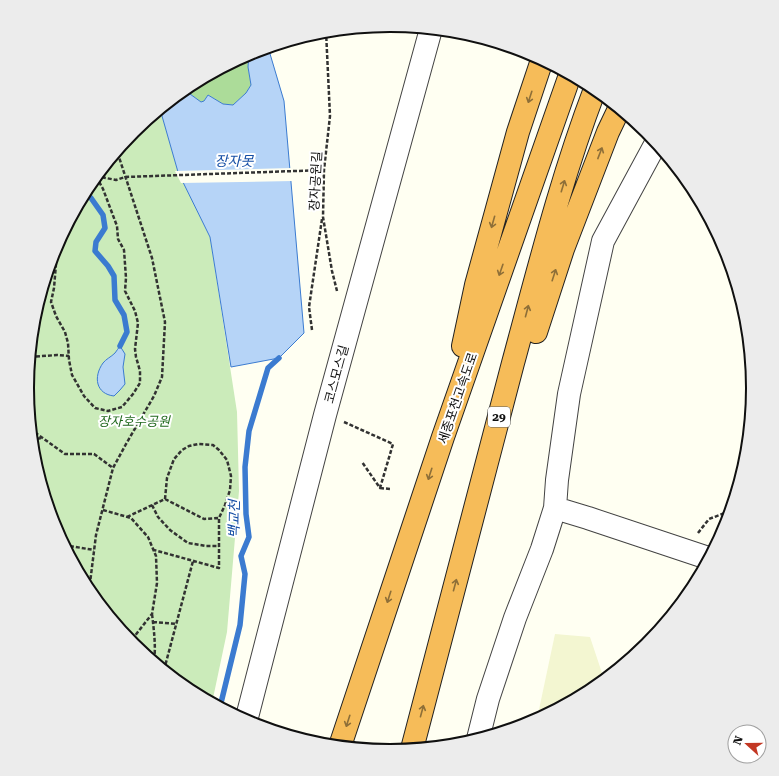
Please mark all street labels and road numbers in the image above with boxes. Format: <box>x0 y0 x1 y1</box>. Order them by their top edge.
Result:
street label: 장자공원길 <box>306 151 325 211</box>
street label: 코스모스길 <box>321 343 351 405</box>
street label: 세종포천고속도로 <box>435 350 480 446</box>
road number: 29 <box>488 407 510 427</box>

